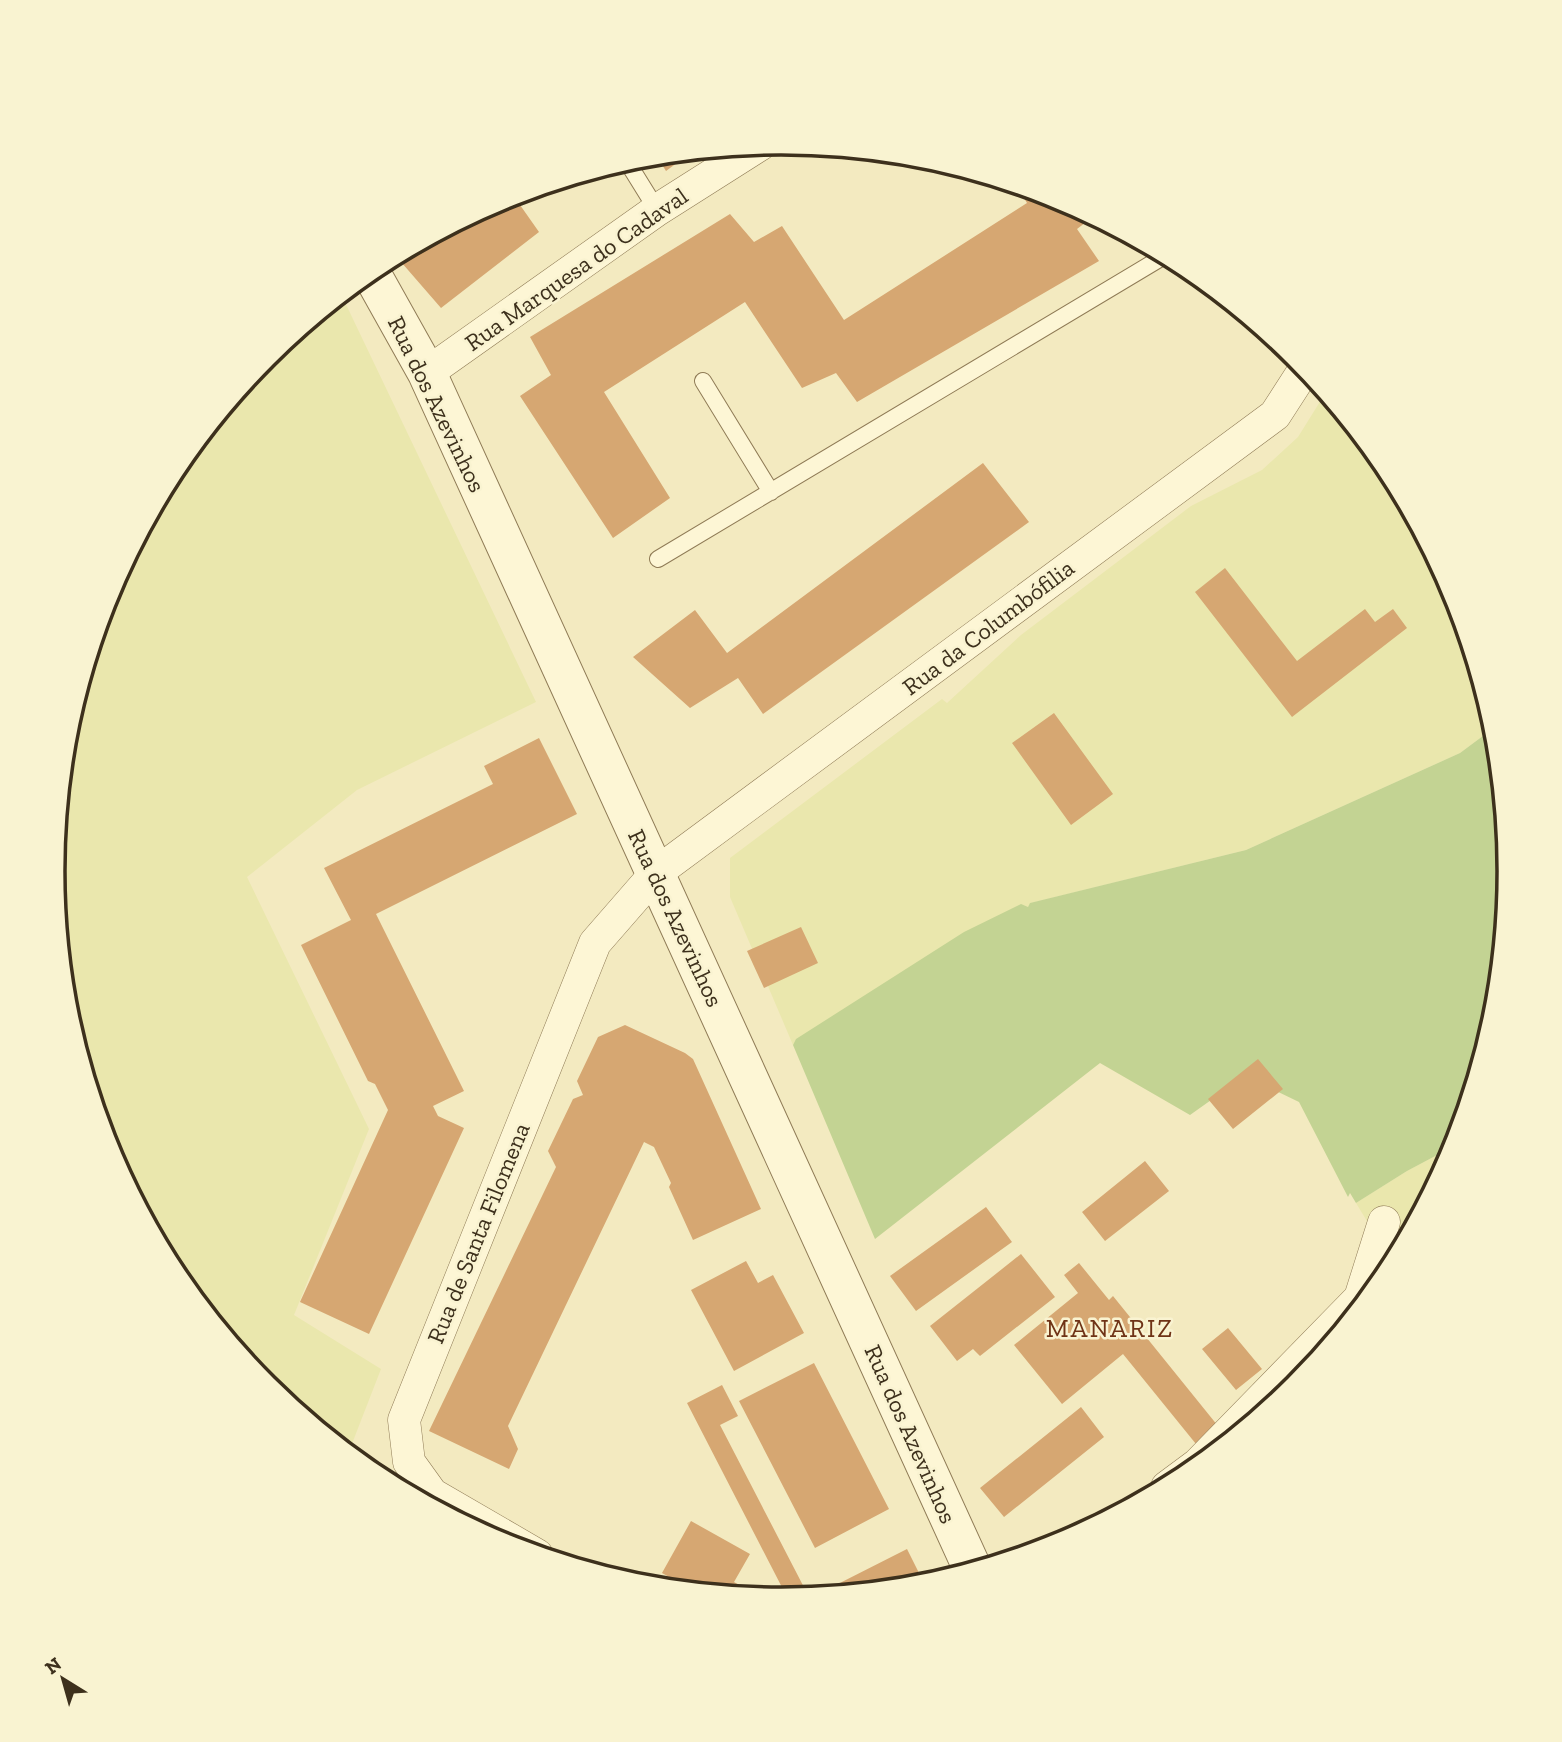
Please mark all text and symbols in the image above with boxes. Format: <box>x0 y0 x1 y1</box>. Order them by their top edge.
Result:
street label: Rua Marquesa do Cadaval <box>459 181 693 357</box>
street label: Rua dos Azevinhos <box>382 311 492 497</box>
street label: Rua da Columbófilia <box>896 553 1080 701</box>
street label: Rua dos Azevinhos <box>622 825 730 1011</box>
street label: Rua de Santa Filomena <box>420 1118 536 1348</box>
district label: MANARIZ <box>1046 1312 1174 1344</box>
street label: Rua dos Azevinhos <box>859 1340 963 1528</box>
north arrow <box>28 1644 98 1714</box>
text: N <box>40 1652 66 1679</box>

